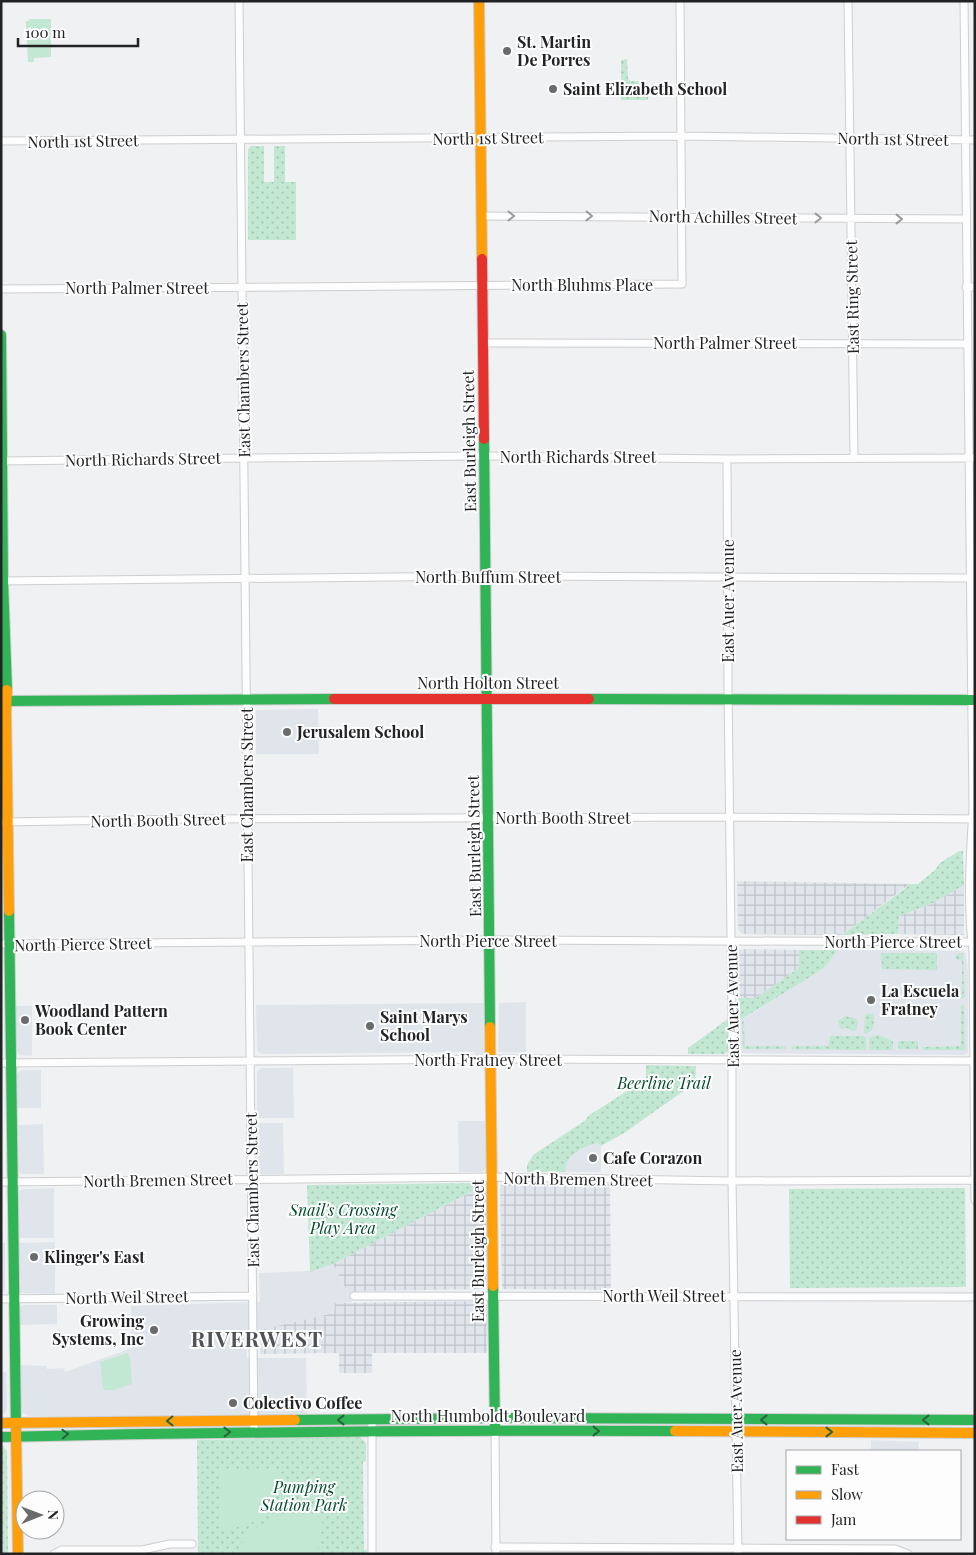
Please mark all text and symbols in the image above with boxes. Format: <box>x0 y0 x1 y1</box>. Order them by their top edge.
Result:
scale bar <box>18 15 138 47</box>
text: 100 m <box>25 22 66 42</box>
place label: St. Martin De Porres <box>517 31 591 70</box>
marker: St. Martin De Porres <box>501 45 513 57</box>
place label: Saint Elizabeth School <box>563 78 727 99</box>
marker: Saint Elizabeth School <box>547 83 559 95</box>
street label: North 1st Street <box>432 126 544 149</box>
street label: North 1st Street <box>837 127 949 150</box>
street label: North 1st Street <box>27 129 139 152</box>
street label: North Achilles Street <box>649 205 798 228</box>
one-way arrow <box>507 211 515 221</box>
one-way arrow <box>585 211 593 221</box>
one-way arrow <box>814 213 822 223</box>
one-way arrow <box>896 214 904 224</box>
street label: East Ring Street <box>840 239 863 354</box>
street label: North Bluhms Place <box>511 274 653 295</box>
street label: North Palmer Street <box>65 277 209 298</box>
street label: East Chambers Street <box>231 302 254 458</box>
street label: North Palmer Street <box>653 332 797 353</box>
street label: East Burleigh Street <box>457 369 480 512</box>
street label: North Richards Street <box>500 446 657 467</box>
street label: North Richards Street <box>65 447 222 470</box>
street label: East Auer Avenue <box>717 539 738 663</box>
street label: North Buffum Street <box>415 566 561 587</box>
street label: North Holton Street <box>417 672 559 693</box>
street label: East Chambers Street <box>236 707 257 863</box>
place label: Jerusalem School <box>296 721 424 742</box>
marker: Jerusalem School <box>281 726 293 738</box>
street label: East Burleigh Street <box>462 774 485 917</box>
street label: North Booth Street <box>495 807 631 828</box>
street label: North Booth Street <box>90 808 226 831</box>
street label: North Pierce Street <box>419 930 557 951</box>
street label: North Pierce Street <box>824 931 962 952</box>
street label: North Pierce Street <box>14 932 152 955</box>
street label: East Auer Avenue <box>720 944 743 1068</box>
place label: La Escuela Fratney <box>881 980 960 1019</box>
marker: La Escuela Fratney <box>865 994 877 1006</box>
place label: Woodland Pattern Book Center <box>34 1000 168 1039</box>
place label: Saint Marys School <box>380 1006 468 1045</box>
marker: Woodland Pattern Book Center <box>19 1014 31 1026</box>
marker: Saint Marys School <box>364 1020 376 1032</box>
street label: North Fratney Street <box>414 1049 562 1070</box>
park label: Beerline Trail <box>616 1072 711 1093</box>
street label: East Chambers Street <box>240 1112 263 1268</box>
place label: Cafe Corazon <box>603 1147 702 1168</box>
marker: Cafe Corazon <box>587 1152 599 1164</box>
street label: North Bremen Street <box>503 1167 653 1190</box>
street label: North Bremen Street <box>83 1168 233 1191</box>
street label: East Burleigh Street <box>467 1180 488 1322</box>
park label: Snail's Crossing Play Area <box>288 1199 399 1238</box>
place label: Klinger's East <box>44 1246 145 1267</box>
marker: Klinger's East <box>28 1251 40 1263</box>
street label: North Weil Street <box>65 1285 189 1308</box>
street label: North Weil Street <box>602 1285 726 1306</box>
place label: Growing Systems, Inc <box>52 1310 144 1349</box>
marker: Growing Systems, Inc <box>148 1324 160 1336</box>
district label: RIVERWEST <box>191 1324 323 1352</box>
street label: East Auer Avenue <box>724 1349 747 1473</box>
place label: Colectivo Coffee <box>243 1392 362 1413</box>
marker: Colectivo Coffee <box>227 1397 239 1409</box>
street label: North Humboldt Boulevard <box>391 1405 585 1426</box>
one-way arrow <box>759 1414 767 1425</box>
one-way arrow <box>337 1415 344 1425</box>
one-way arrow <box>922 1415 930 1425</box>
one-way arrow <box>166 1416 174 1426</box>
one-way arrow <box>592 1426 600 1436</box>
one-way arrow <box>224 1427 232 1437</box>
one-way arrow <box>825 1427 833 1437</box>
one-way arrow <box>61 1429 69 1440</box>
legend <box>786 1450 961 1540</box>
text: Fast <box>831 1459 860 1479</box>
park label: Pumping Station Park <box>260 1476 347 1515</box>
text: Slow <box>831 1484 863 1504</box>
north arrow <box>15 1490 65 1540</box>
text: Jam <box>830 1509 857 1529</box>
text: N <box>44 1510 63 1520</box>

